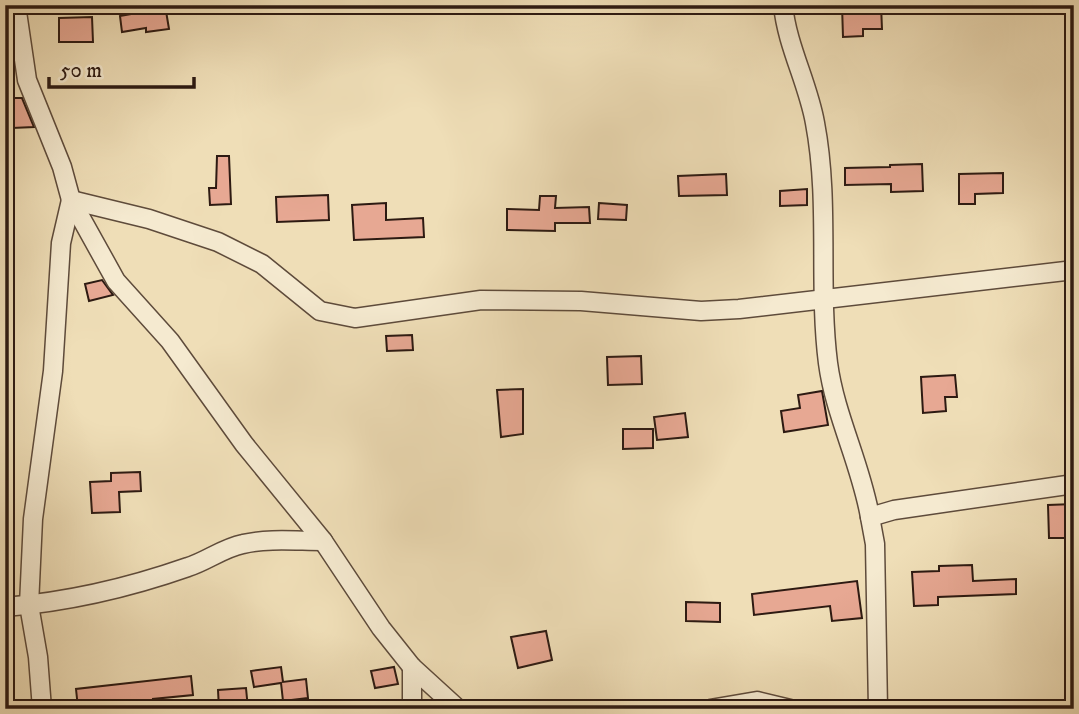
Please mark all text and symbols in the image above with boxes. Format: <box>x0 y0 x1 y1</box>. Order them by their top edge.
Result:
scale bar <box>49 46 194 90</box>
text: 50 m <box>60 58 102 84</box>

